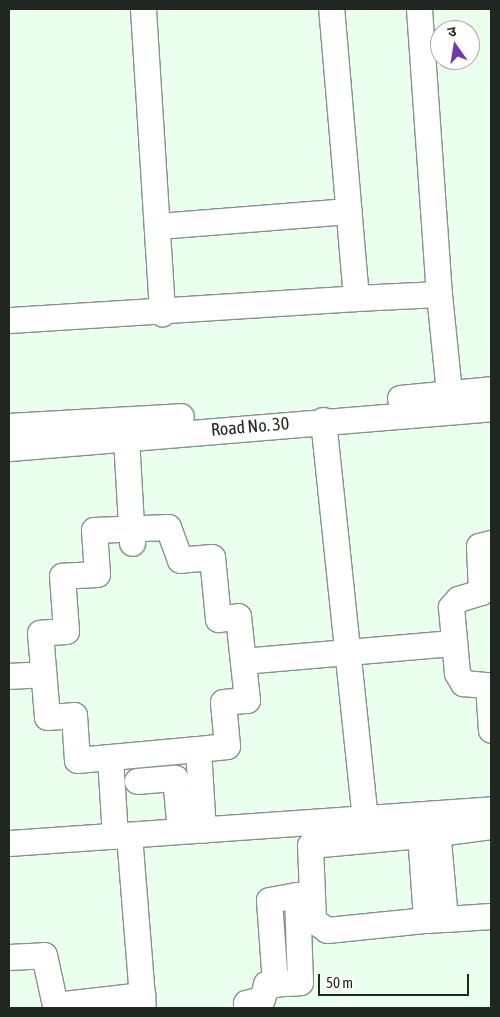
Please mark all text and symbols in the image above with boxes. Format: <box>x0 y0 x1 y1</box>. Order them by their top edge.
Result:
north arrow <box>430 20 480 70</box>
text: उ <box>446 23 458 40</box>
street label: Road No. 30 <box>210 413 290 441</box>
scale bar <box>320 964 471 996</box>
text: 50 m <box>326 974 353 991</box>

